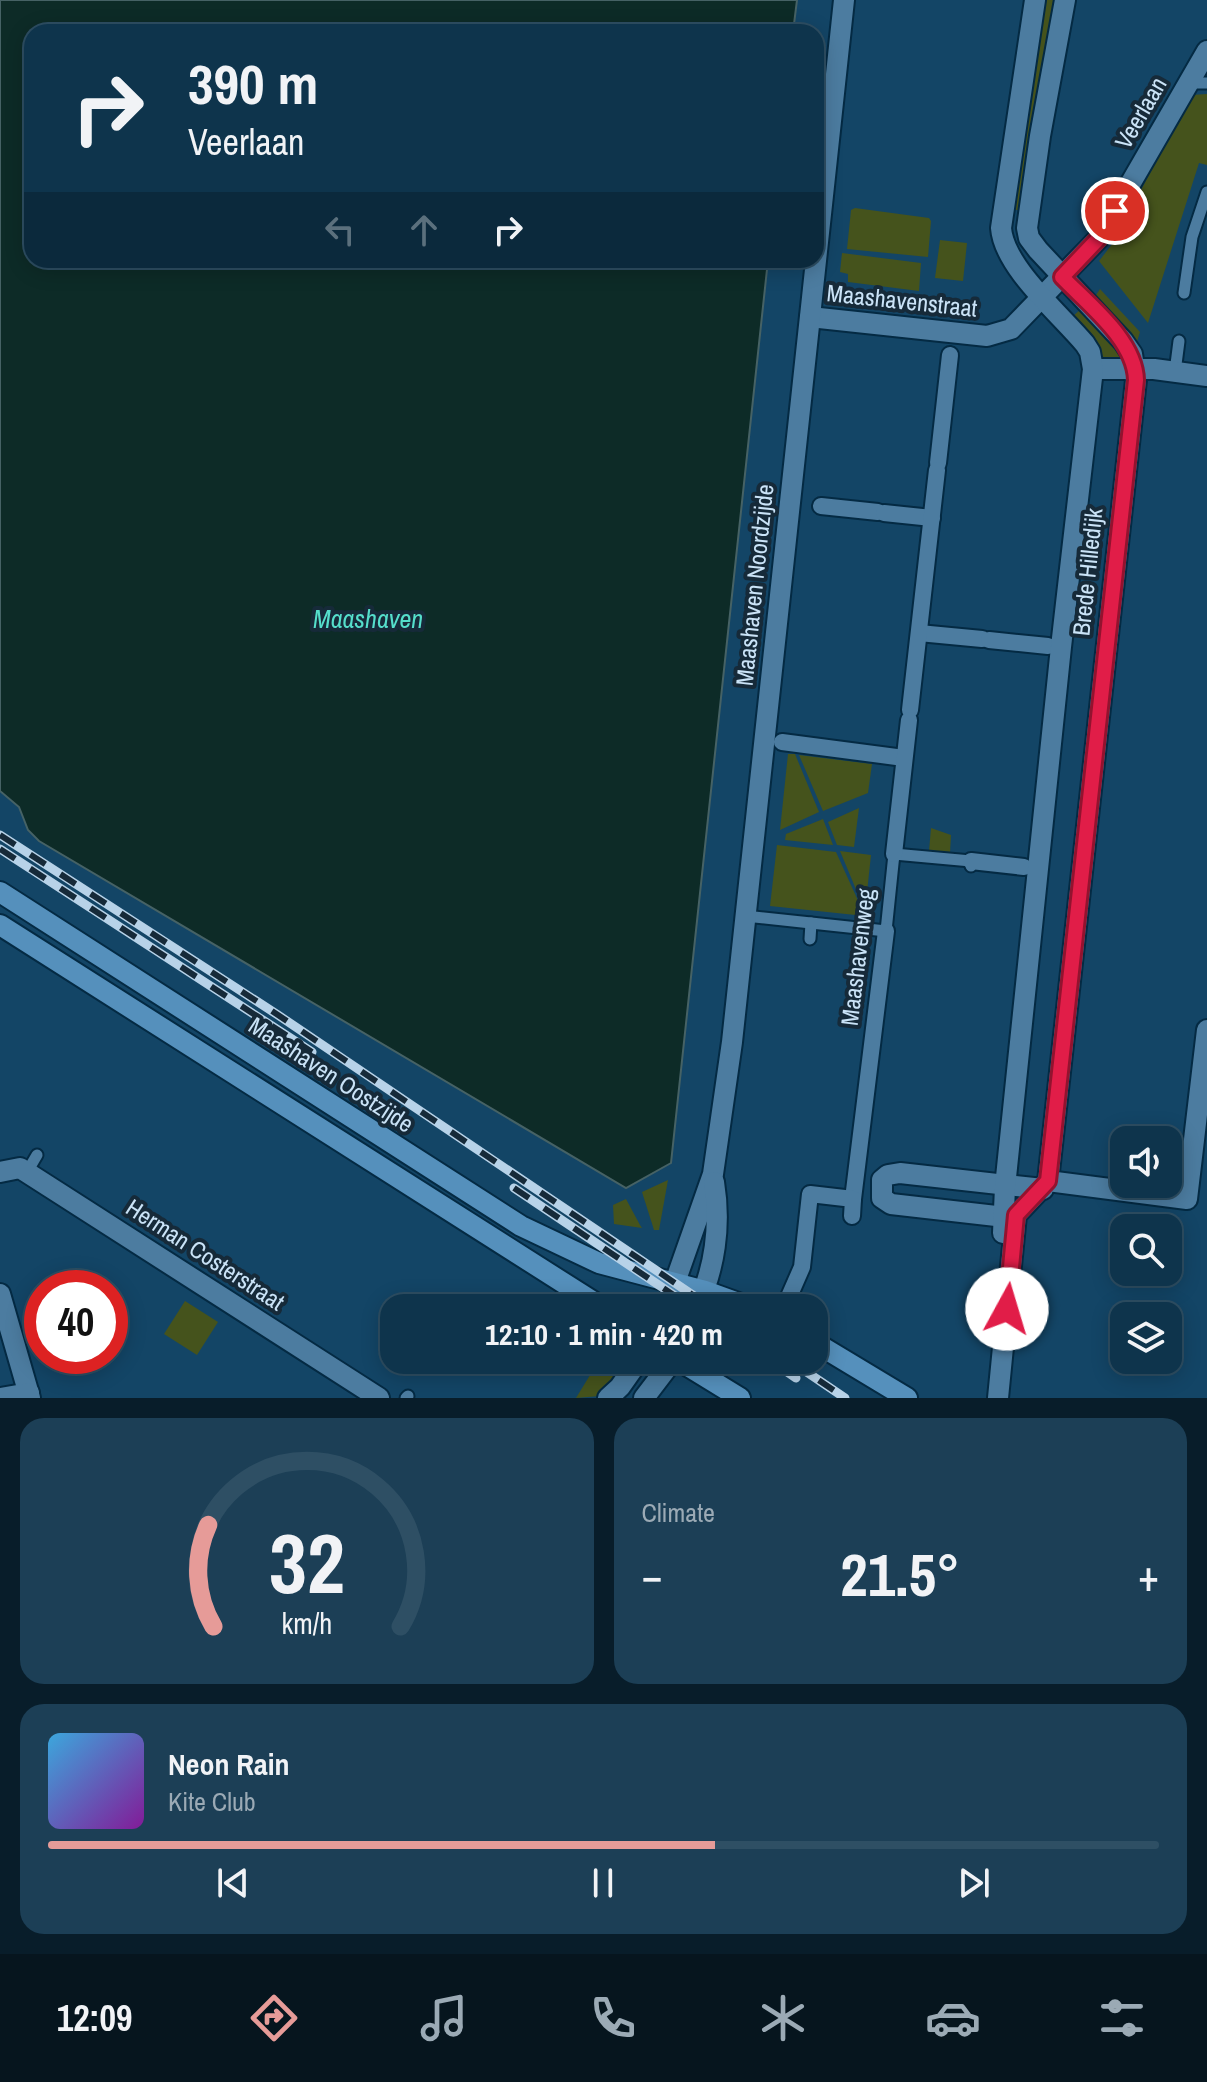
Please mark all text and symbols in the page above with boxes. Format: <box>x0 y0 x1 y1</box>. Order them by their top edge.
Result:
text: 390 m <box>188 46 318 121</box>
icon: right <box>56 56 160 160</box>
street label: Veerlaan <box>1107 71 1173 154</box>
text: Veerlaan <box>188 118 305 166</box>
pin <box>1081 177 1149 245</box>
icon: arrive <box>1093 189 1137 233</box>
icon: left <box>318 208 362 252</box>
icon: ahead <box>402 208 446 252</box>
icon: right <box>486 208 530 252</box>
street label: Maashavenstraat <box>825 276 979 324</box>
street label: Maashaven Noordzijde <box>728 483 780 687</box>
street label: Brede Hilledijk <box>1064 506 1110 637</box>
water label: Maashaven <box>313 601 423 636</box>
street label: Maashavenweg <box>833 886 881 1027</box>
street label: Maashaven Oostzijde <box>243 1009 420 1139</box>
map controls <box>1110 1126 1182 1374</box>
button: sound <box>1110 1126 1182 1198</box>
street label: Herman Costerstraat <box>120 1191 291 1318</box>
button: search <box>1110 1214 1182 1286</box>
position arrow <box>965 1267 1049 1351</box>
speed limit sign: 40 <box>24 1270 128 1374</box>
button: layers <box>1110 1302 1182 1374</box>
text: 12:10 · 1 min · 420 m <box>485 1314 723 1354</box>
text: Climate <box>642 1495 715 1530</box>
text: 32 <box>269 1507 345 1619</box>
text: 21.5° <box>840 1534 960 1615</box>
text: − <box>642 1545 663 1605</box>
text: + <box>1138 1545 1159 1605</box>
text: km/h <box>281 1604 332 1643</box>
text: Neon Rain <box>168 1744 290 1784</box>
text: Kite Club <box>168 1784 256 1819</box>
icon: previous <box>211 1861 255 1905</box>
icon: pause <box>581 1861 625 1905</box>
icon: next <box>952 1861 996 1905</box>
icon: directions <box>246 1990 302 2046</box>
icon: music <box>416 1990 472 2046</box>
icon: phone <box>585 1990 641 2046</box>
icon: climate <box>755 1990 811 2046</box>
icon: car <box>925 1990 981 2046</box>
icon: filters <box>1094 1990 1150 2046</box>
text: 12:09 <box>57 1994 132 2042</box>

